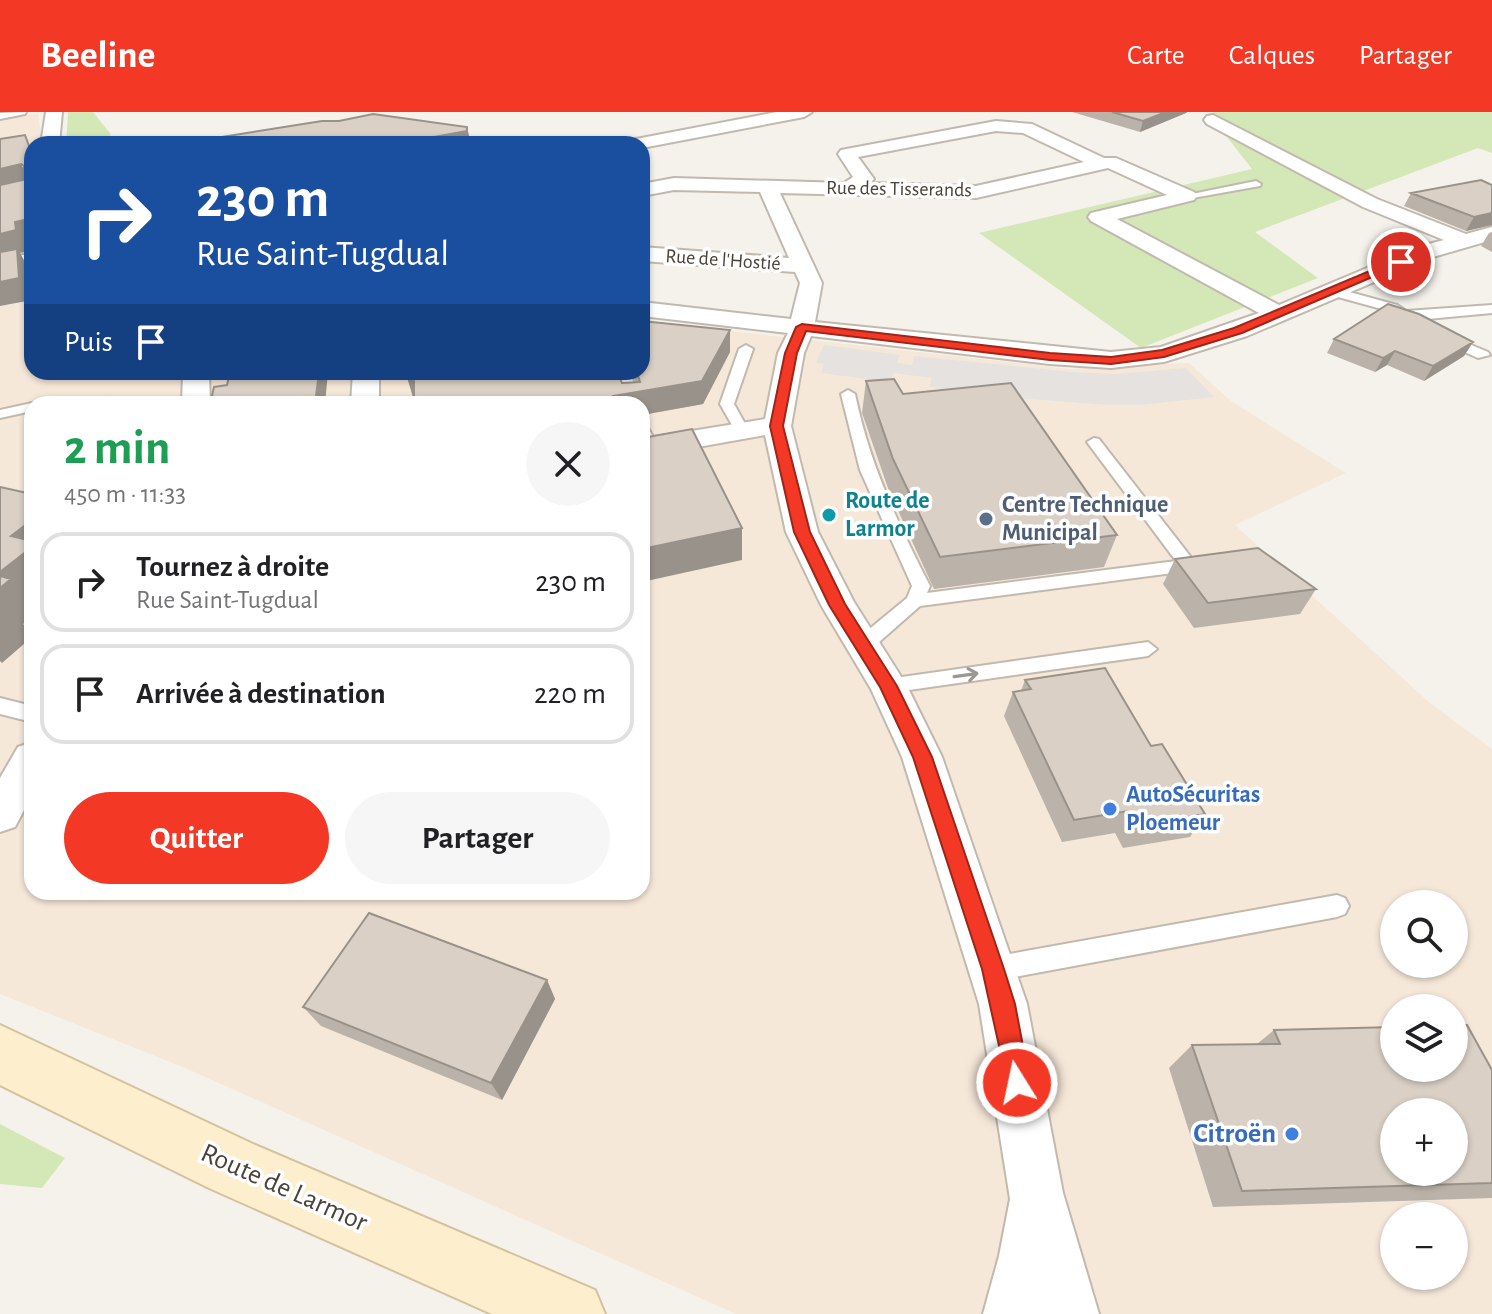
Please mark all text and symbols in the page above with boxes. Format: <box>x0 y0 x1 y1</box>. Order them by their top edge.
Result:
text: Beeline <box>40 37 155 75</box>
text: Carte <box>1127 42 1185 70</box>
text: Calques <box>1229 42 1315 70</box>
text: Partager <box>1359 42 1452 70</box>
icon: right <box>64 168 168 272</box>
text: 230 m <box>196 171 329 227</box>
street label: Rue des Tisserands <box>826 178 972 200</box>
pin <box>1367 228 1435 296</box>
text: Rue Saint-Tugdual <box>196 236 449 272</box>
icon: arrive <box>1379 240 1423 284</box>
street label: Rue de l'Hostié <box>665 246 781 274</box>
icon: arrive <box>129 320 173 364</box>
text: Puis <box>64 327 113 357</box>
button: close <box>526 422 610 506</box>
text: 2 min <box>64 425 171 473</box>
text: 450 m · 11:33 <box>64 481 186 507</box>
place label: Route de Larmor <box>845 489 930 541</box>
place label: Centre Technique Municipal <box>1002 493 1168 545</box>
marker: Route de Larmor <box>820 506 838 524</box>
marker: Centre Technique Municipal <box>977 510 995 528</box>
text: Tournez à droite <box>136 552 329 582</box>
icon: right <box>68 560 112 604</box>
text: 230 m <box>535 567 606 597</box>
text: Rue Saint-Tugdual <box>136 587 319 613</box>
one-way arrow <box>952 667 978 682</box>
icon: arrive <box>68 672 112 716</box>
text: Arrivée à destination <box>136 679 386 709</box>
text: 220 m <box>534 679 606 709</box>
place label: AutoSécuritas Ploemeur <box>1126 783 1260 835</box>
button: Quitter <box>64 792 329 884</box>
button: Partager <box>345 792 610 884</box>
marker: AutoSécuritas Ploemeur <box>1101 800 1119 818</box>
map controls <box>1380 890 1468 1290</box>
button: search <box>1380 890 1468 978</box>
button: layers <box>1380 994 1468 1082</box>
position arrow <box>975 1041 1059 1125</box>
button: + <box>1380 1098 1468 1186</box>
place label: Citroën <box>1193 1120 1276 1148</box>
marker: Citroën <box>1283 1125 1301 1143</box>
street label: Route de Larmor <box>197 1139 371 1237</box>
button: − <box>1380 1202 1468 1290</box>

